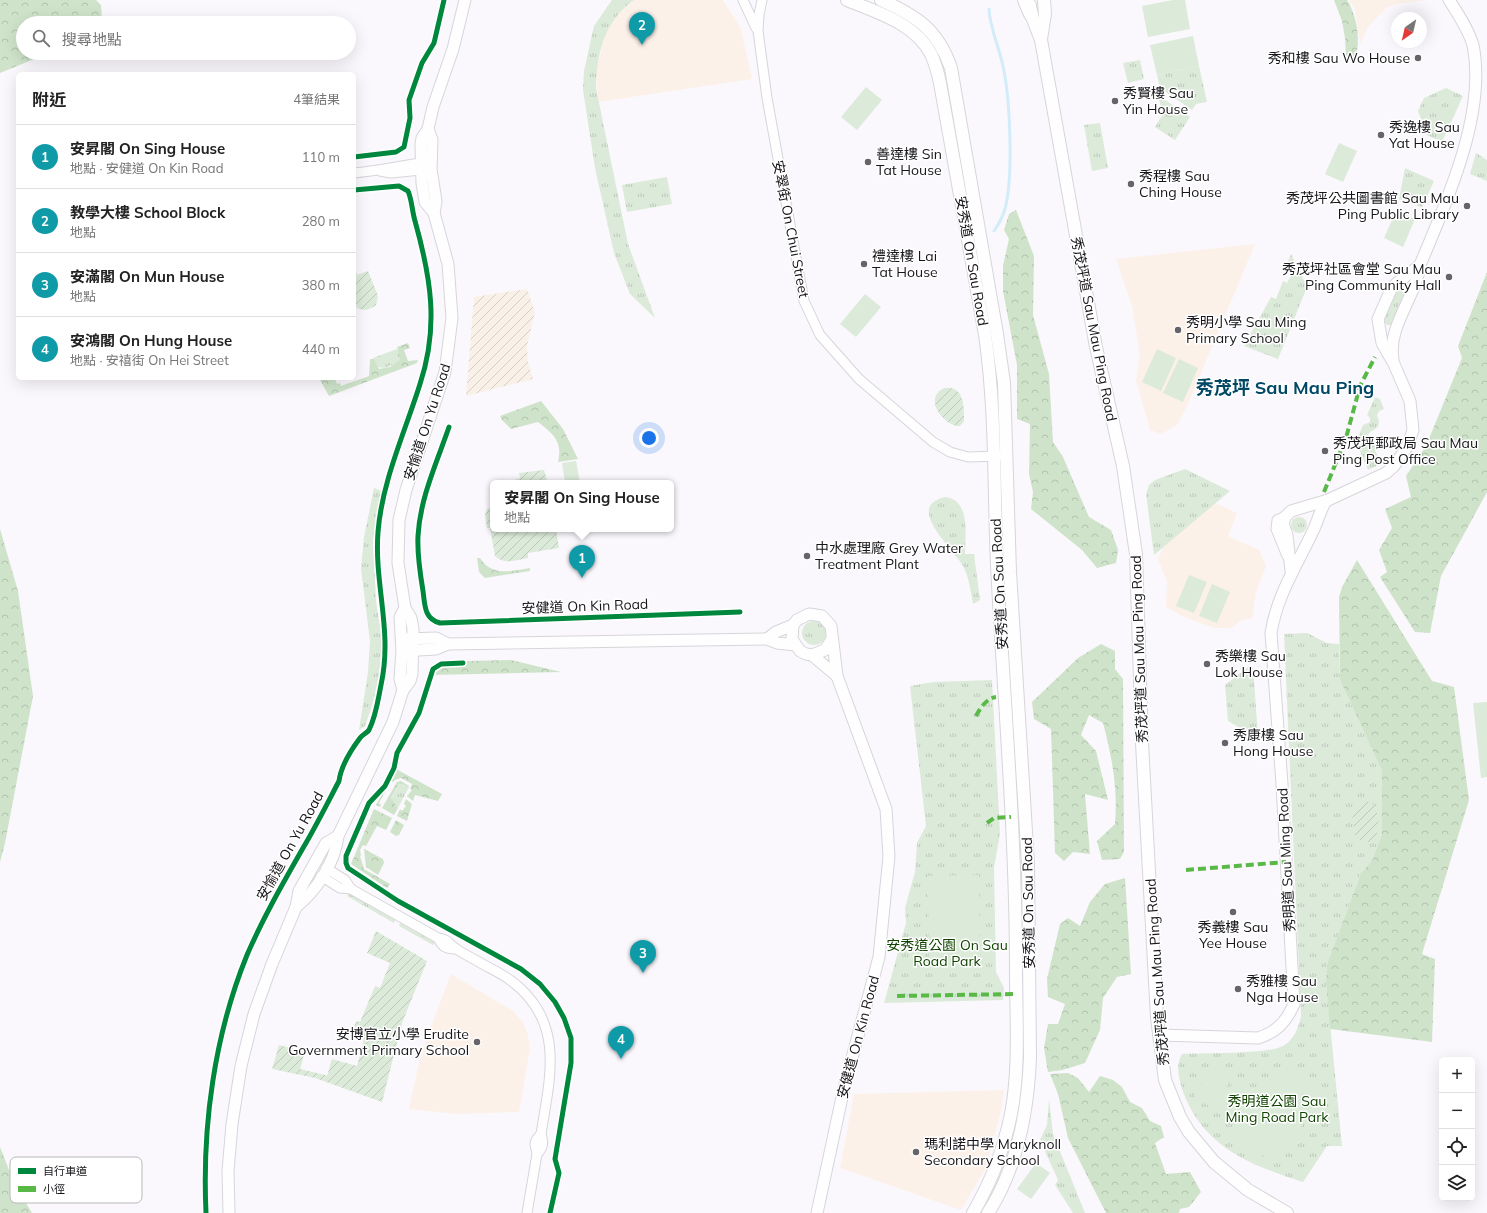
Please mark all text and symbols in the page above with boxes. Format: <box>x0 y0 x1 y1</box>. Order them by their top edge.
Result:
pin: 2 <box>629 12 655 45</box>
north arrow <box>1391 12 1427 48</box>
search box <box>16 16 356 60</box>
icon: search <box>30 27 52 49</box>
text: 搜尋地點 <box>62 30 122 49</box>
place label: 秀和樓 Sau Wo House <box>1268 49 1410 67</box>
marker: 秀和樓 Sau Wo House <box>1413 53 1423 63</box>
place label: 秀賢樓 Sau Yin House <box>1122 84 1194 118</box>
text: 附近 <box>32 89 66 110</box>
text: 4筆結果 <box>293 91 340 107</box>
marker: 秀賢樓 Sau Yin House <box>1110 96 1120 106</box>
place label: 秀逸樓 Sau Yat House <box>1388 118 1460 152</box>
marker: 秀逸樓 Sau Yat House <box>1376 130 1386 140</box>
text: 安昇閣 On Sing House <box>70 139 225 158</box>
place label: 善達樓 Sin Tat House <box>876 145 942 179</box>
text: 1 <box>41 149 49 165</box>
text: 110 m <box>302 149 340 165</box>
marker: 善達樓 Sin Tat House <box>863 157 873 167</box>
street label: 安翠街 On Chui Street <box>769 159 813 299</box>
text: 地點 · 安健道 On Kin Road <box>70 160 223 176</box>
place label: 秀程樓 Sau Ching House <box>1139 167 1222 201</box>
marker: 秀程樓 Sau Ching House <box>1126 179 1136 189</box>
place label: 秀茂坪公共圖書館 Sau Mau Ping Public Library <box>1286 189 1460 223</box>
street label: 安秀道 On Sau Road <box>952 195 992 327</box>
marker: 秀茂坪公共圖書館 Sau Mau Ping Public Library <box>1462 201 1472 211</box>
text: 教學大樓 School Block <box>70 203 225 222</box>
text: 2 <box>41 213 49 229</box>
text: 280 m <box>302 213 340 229</box>
text: 地點 <box>70 224 96 240</box>
street label: 秀茂坪道 Sau Mau Ping Road <box>1067 235 1121 423</box>
place label: 禮達樓 Lai Tat House <box>872 247 938 281</box>
marker: 禮達樓 Lai Tat House <box>859 259 869 269</box>
place label: 秀茂坪社區會堂 Sau Mau Ping Community Hall <box>1282 260 1441 294</box>
text: 安滿閣 On Mun House <box>70 267 224 286</box>
marker: 秀茂坪社區會堂 Sau Mau Ping Community Hall <box>1444 272 1454 282</box>
text: 3 <box>41 277 49 293</box>
text: 380 m <box>302 277 340 293</box>
text: 地點 <box>70 288 96 304</box>
place label: 秀明小學 Sau Ming Primary School <box>1186 313 1307 347</box>
marker: 秀明小學 Sau Ming Primary School <box>1173 325 1183 335</box>
text: 安鴻閣 On Hung House <box>70 331 232 350</box>
text: 4 <box>41 341 49 357</box>
text: 440 m <box>302 341 340 357</box>
text: 地點 · 安禧街 On Hei Street <box>70 352 229 368</box>
street label: 安愉道 On Yu Road <box>400 361 454 483</box>
district label: 秀茂坪 Sau Mau Ping <box>1196 376 1374 399</box>
your location <box>639 428 659 448</box>
place label: 秀茂坪郵政局 Sau Mau Ping Post Office <box>1333 434 1478 468</box>
marker: 秀茂坪郵政局 Sau Mau Ping Post Office <box>1320 446 1330 456</box>
popup <box>490 480 674 532</box>
text: 安昇閣 On Sing House <box>504 488 660 507</box>
text: 地點 <box>504 509 530 525</box>
street label: 安秀道 On Sau Road <box>987 518 1011 650</box>
place label: 中水處理廠 Grey Water Treatment Plant <box>815 539 964 573</box>
pin: 1 <box>569 545 595 578</box>
marker: 中水處理廠 Grey Water Treatment Plant <box>802 551 812 561</box>
street label: 秀茂坪道 Sau Mau Ping Road <box>1127 555 1151 743</box>
street label: 安健道 On Kin Road <box>521 595 649 617</box>
place label: 秀樂樓 Sau Lok House <box>1215 647 1286 681</box>
marker: 秀樂樓 Sau Lok House <box>1202 659 1212 669</box>
place label: 秀康樓 Sau Hong House <box>1233 726 1313 760</box>
marker: 秀康樓 Sau Hong House <box>1220 738 1230 748</box>
street label: 秀明道 Sau Ming Road <box>1273 787 1299 933</box>
street label: 安愉道 On Yu Road <box>253 788 327 904</box>
street label: 安秀道 On Sau Road <box>1018 837 1038 969</box>
street label: 秀茂坪道 Sau Mau Ping Road <box>1141 878 1173 1066</box>
marker: 秀義樓 Sau Yee House <box>1228 907 1238 917</box>
place label: 秀義樓 Sau Yee House <box>1198 918 1268 952</box>
park label: 安秀道公園 On Sau Road Park <box>886 936 1008 970</box>
pin: 3 <box>630 940 656 973</box>
place label: 秀雅樓 Sau Nga House <box>1246 972 1318 1006</box>
street label: 安健道 On Kin Road <box>833 973 883 1101</box>
marker: 秀雅樓 Sau Nga House <box>1233 984 1243 994</box>
place label: 安博官立小學 Erudite Government Primary School <box>288 1025 469 1059</box>
pin: 4 <box>608 1026 634 1059</box>
marker: 安博官立小學 Erudite Government Primary School <box>472 1037 482 1047</box>
map controls <box>1439 1057 1475 1201</box>
button: + <box>1439 1057 1475 1093</box>
park label: 秀明道公園 Sau Ming Road Park <box>1225 1092 1329 1126</box>
button: − <box>1439 1093 1475 1129</box>
button: locate <box>1439 1129 1475 1165</box>
place label: 瑪利諾中學 Maryknoll Secondary School <box>924 1135 1061 1169</box>
marker: 瑪利諾中學 Maryknoll Secondary School <box>911 1147 921 1157</box>
legend <box>10 1157 142 1203</box>
text: 自行車道 <box>43 1164 87 1178</box>
button: layers <box>1439 1165 1475 1201</box>
text: 小徑 <box>43 1182 65 1196</box>

